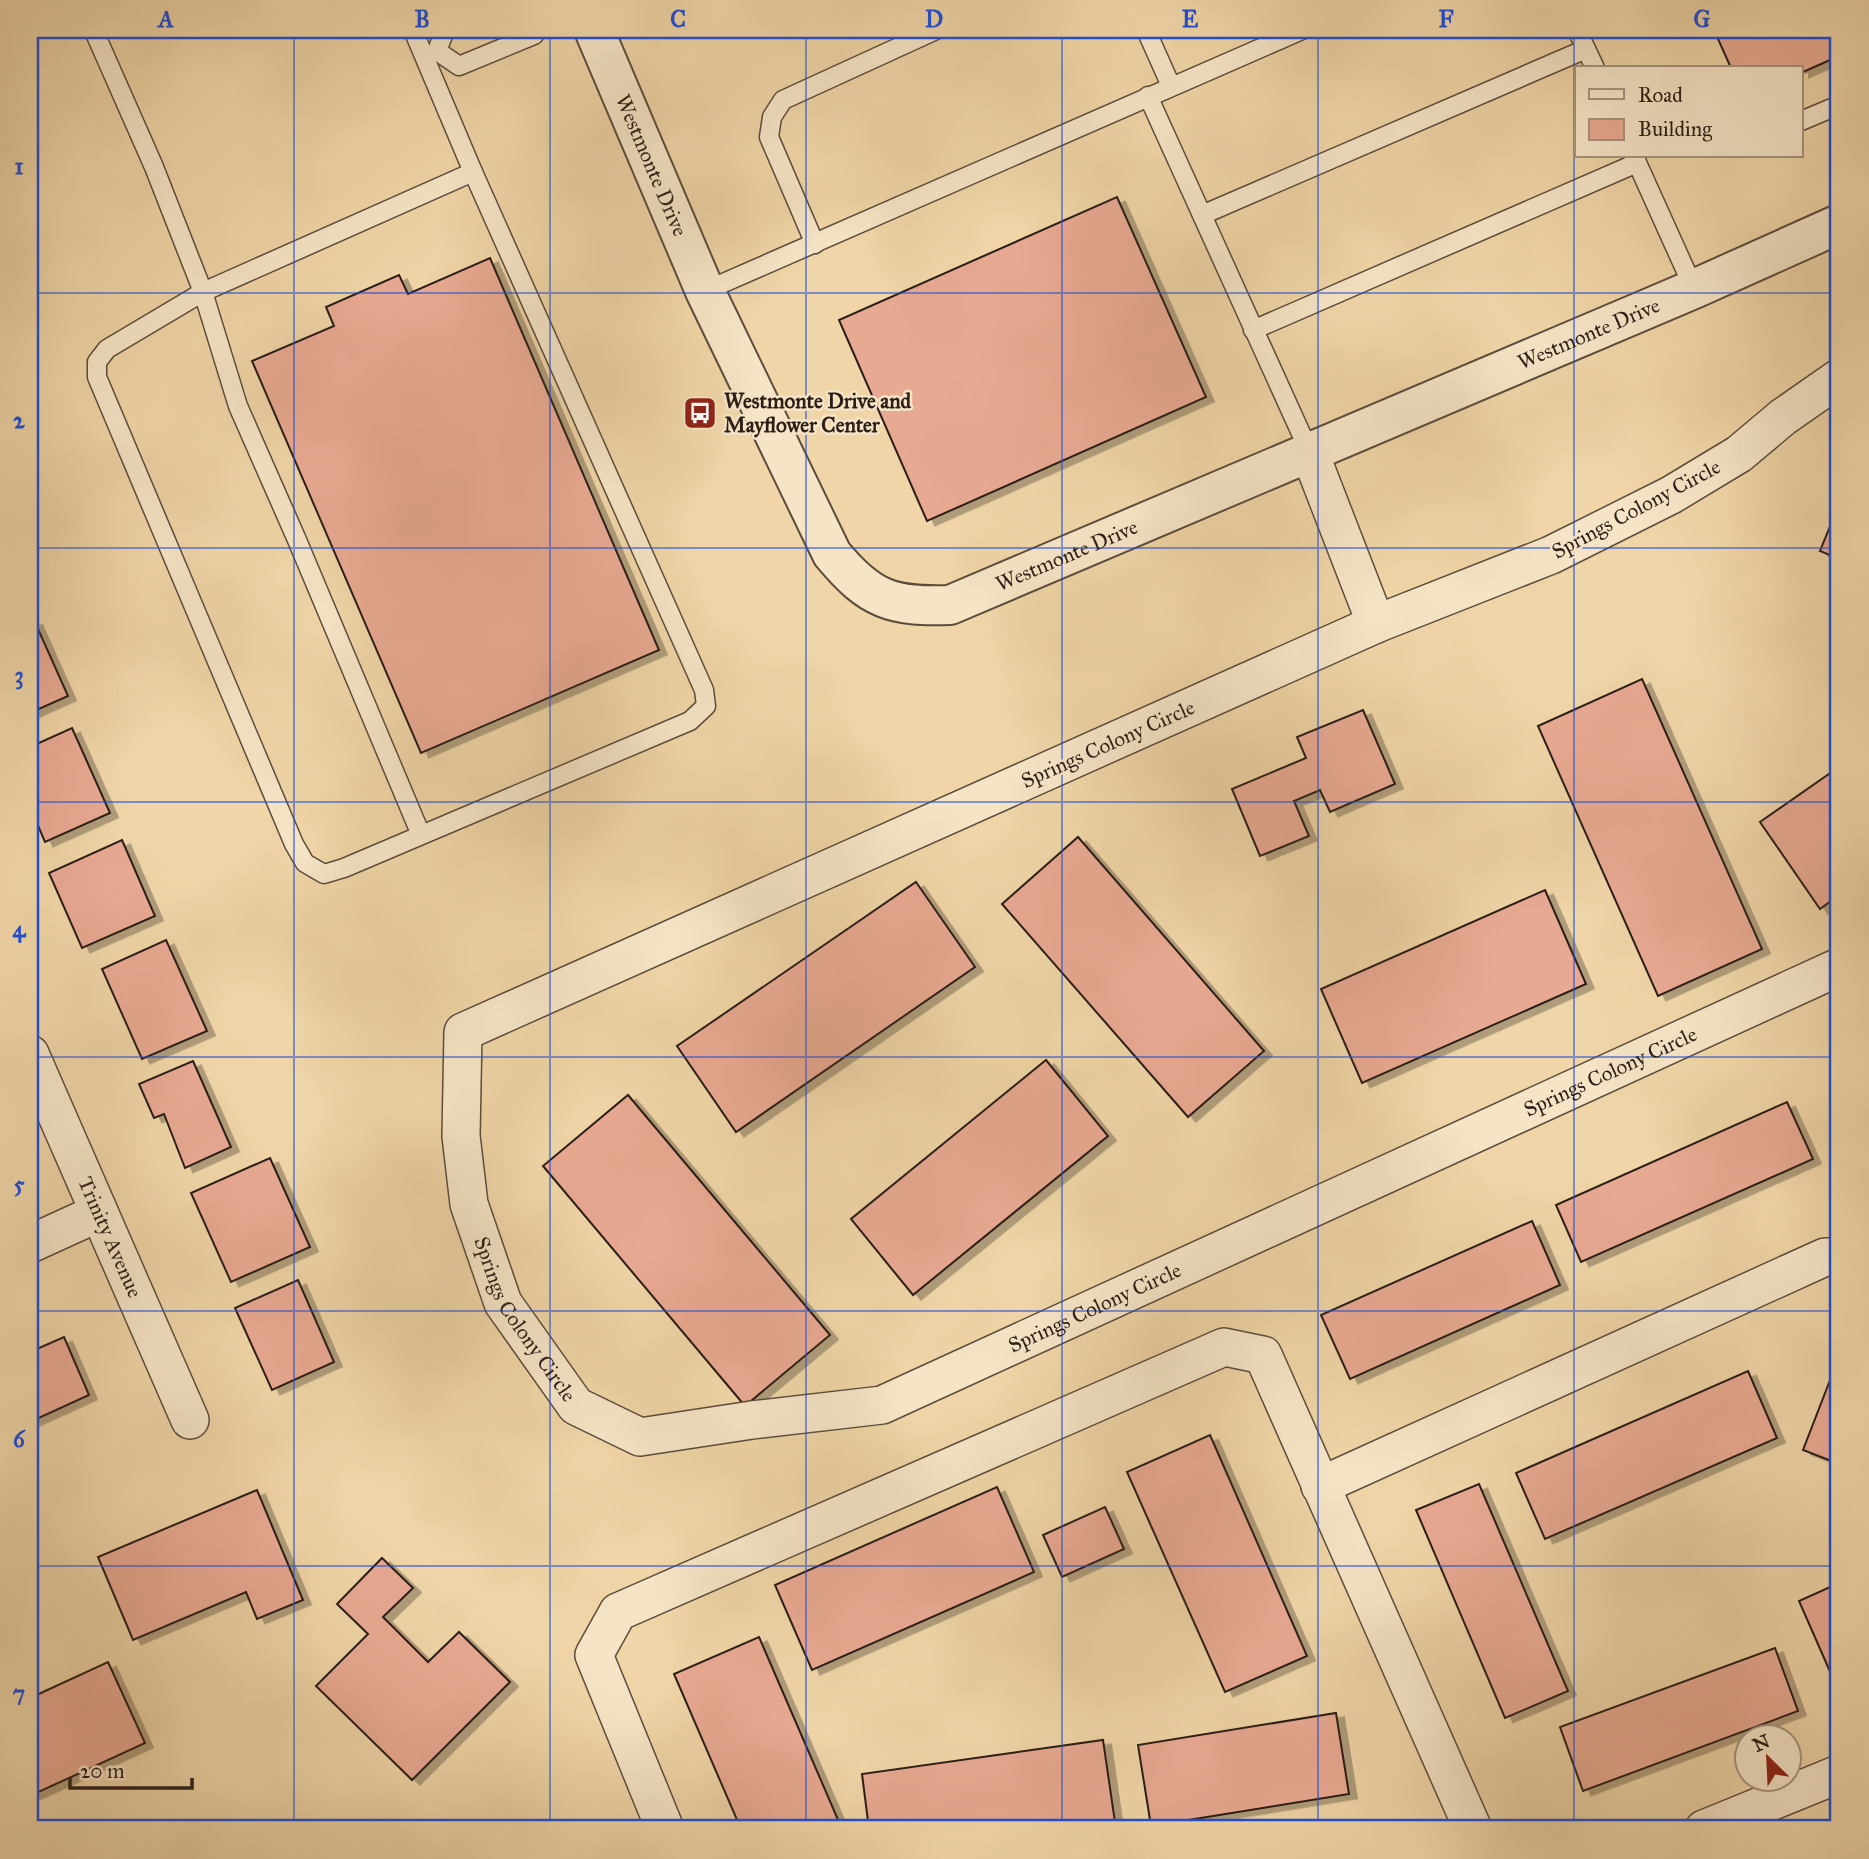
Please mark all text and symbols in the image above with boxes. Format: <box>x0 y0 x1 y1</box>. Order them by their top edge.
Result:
text: A <box>156 5 174 33</box>
text: B <box>414 5 430 33</box>
text: C <box>670 5 686 33</box>
text: D <box>925 5 943 33</box>
text: E <box>1182 5 1199 33</box>
text: F <box>1438 5 1454 33</box>
text: G <box>1694 5 1711 33</box>
legend <box>1575 66 1802 158</box>
text: Road <box>1638 82 1683 108</box>
street label: Westmonte Drive <box>610 90 693 240</box>
text: Building <box>1638 116 1712 142</box>
text: 1 <box>14 152 24 180</box>
street label: Westmonte Drive <box>1514 292 1664 375</box>
place label: Westmonte Drive and Mayflower Center <box>724 388 912 438</box>
bus stop icon: Westmonte Drive and Mayflower Center <box>681 394 719 432</box>
text: 2 <box>13 406 25 434</box>
street label: Springs Colony Circle <box>1547 453 1725 564</box>
street label: Westmonte Drive <box>992 514 1142 597</box>
text: 3 <box>14 661 24 690</box>
street label: Springs Colony Circle <box>1017 694 1199 794</box>
text: 4 <box>13 915 27 943</box>
street label: Springs Colony Circle <box>1520 1021 1701 1123</box>
text: 5 <box>14 1170 25 1198</box>
street label: Trinity Avenue <box>72 1173 148 1302</box>
street label: Springs Colony Circle <box>468 1233 582 1407</box>
street label: Springs Colony Circle <box>1004 1257 1186 1358</box>
text: 6 <box>13 1425 26 1453</box>
text: 7 <box>13 1679 25 1707</box>
north arrow <box>1732 1722 1802 1792</box>
text: N <box>1749 1729 1773 1757</box>
scale bar <box>70 1747 192 1791</box>
text: 20 m <box>80 1758 125 1784</box>

